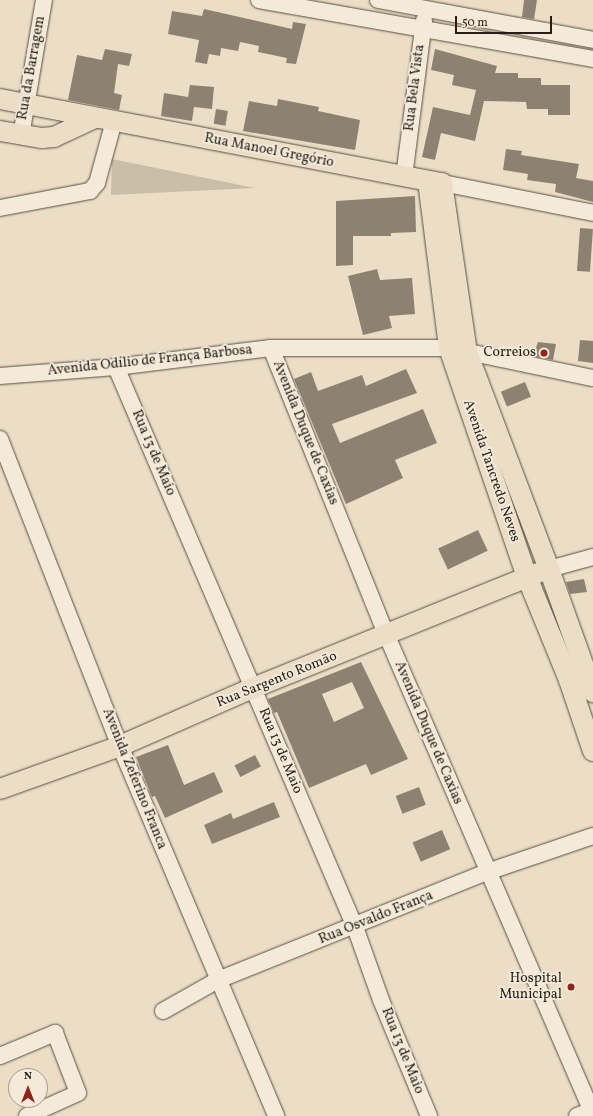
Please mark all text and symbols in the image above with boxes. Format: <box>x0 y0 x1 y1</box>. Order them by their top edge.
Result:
scale bar <box>457 8 554 34</box>
street label: Rua da Barragem <box>15 15 49 121</box>
text: 50 m <box>462 15 488 31</box>
street label: Rua Bela Vista <box>401 44 429 132</box>
street label: Rua Manoel Gregório <box>203 130 335 172</box>
street label: Avenida Odílio de França Barbosa <box>47 342 253 380</box>
place label: Correios <box>483 345 536 361</box>
marker: Correios <box>539 348 549 358</box>
street label: Avenida Duque de Caxias <box>268 358 342 508</box>
street label: Avenida Tancredo Neves <box>459 398 523 544</box>
street label: Rua 13 de Maio <box>127 408 179 498</box>
street label: Rua Sargento Romão <box>214 648 340 712</box>
street label: Avenida Duque de Caxias <box>390 659 466 807</box>
street label: Avenida Zeferino Franca <box>98 706 170 852</box>
street label: Rua 13 de Maio <box>254 706 306 796</box>
street label: Rua Osvaldo França <box>316 887 436 949</box>
place label: Hospital Municipal <box>499 971 562 1004</box>
marker: Hospital Municipal <box>565 981 577 993</box>
street label: Rua 13 de Maio <box>377 1005 427 1097</box>
north arrow <box>8 1068 48 1108</box>
text: N <box>24 1069 32 1084</box>

